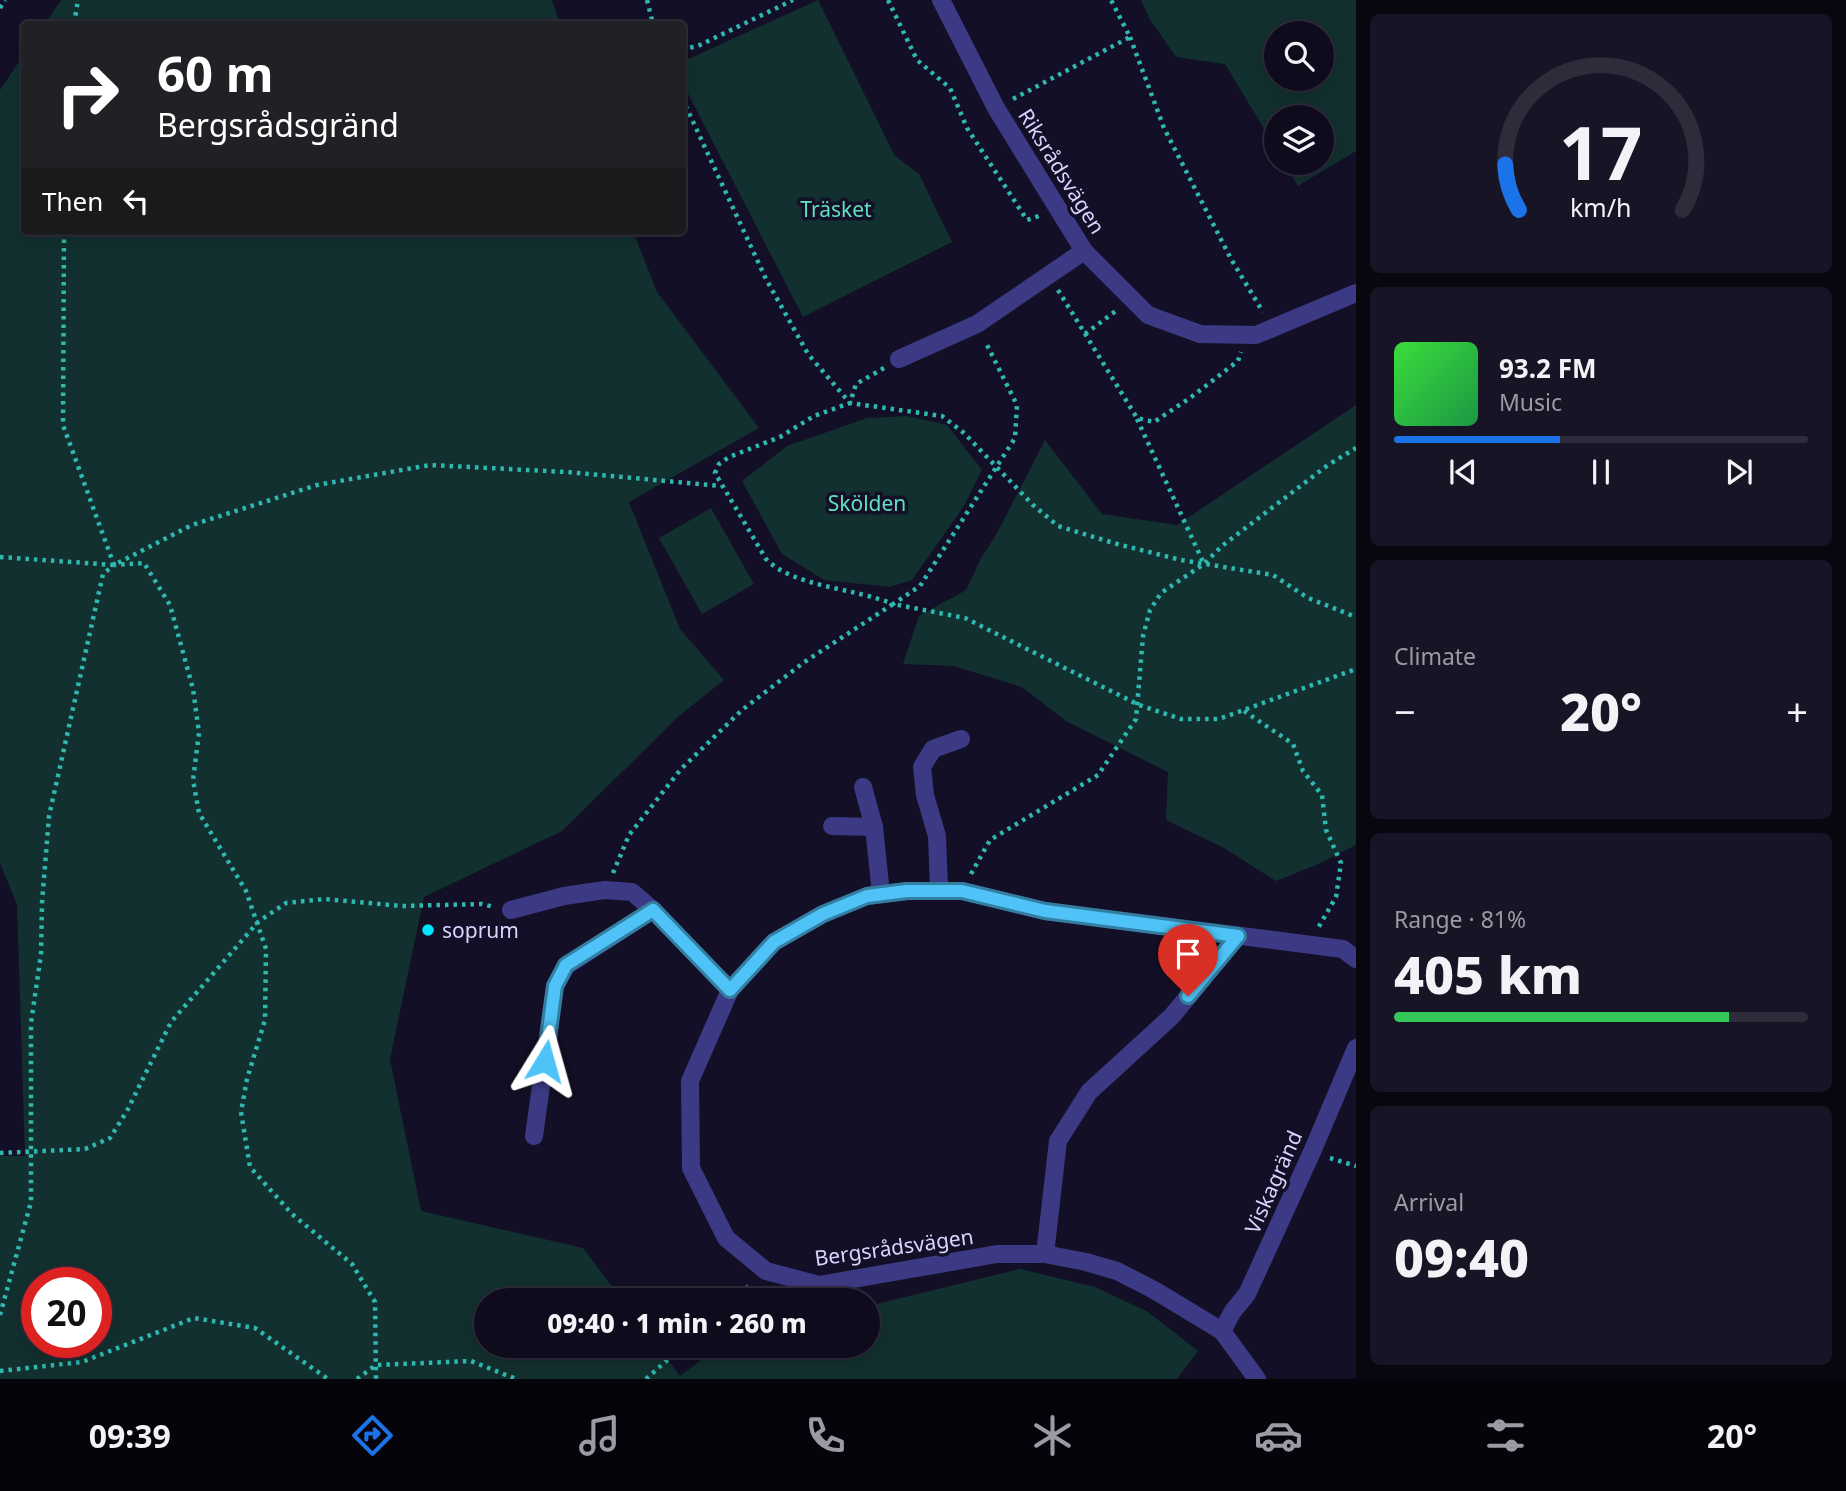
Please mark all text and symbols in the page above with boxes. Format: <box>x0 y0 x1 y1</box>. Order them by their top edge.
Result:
map controls <box>1264 21 1334 175</box>
button: search <box>1264 21 1334 91</box>
text: 60 m <box>157 40 274 106</box>
icon: right <box>42 49 133 140</box>
text: 17 <box>1559 102 1643 201</box>
text: Bergsrådsgränd <box>157 103 399 146</box>
street label: Riksrådsvägen <box>1012 103 1112 239</box>
button: layers <box>1264 105 1334 175</box>
icon: left <box>117 182 155 220</box>
text: Then <box>42 183 103 219</box>
text: km/h <box>1570 189 1632 223</box>
park label: Träsket <box>800 195 872 223</box>
text: 93.2 FM <box>1499 350 1596 386</box>
text: Music <box>1499 386 1562 418</box>
icon: previous <box>1444 453 1482 491</box>
icon: pause <box>1582 453 1620 491</box>
icon: next <box>1720 453 1758 491</box>
park label: Skölden <box>828 489 906 517</box>
text: Climate <box>1394 640 1476 672</box>
text: 20° <box>1560 675 1642 746</box>
text: − <box>1394 685 1416 737</box>
text: + <box>1786 685 1808 737</box>
text: Range · 81% <box>1394 903 1526 935</box>
place label: soprum <box>442 916 519 944</box>
marker: soprum <box>420 922 436 938</box>
pin <box>1158 924 1218 996</box>
icon: arrive <box>1169 935 1207 973</box>
text: 405 km <box>1394 938 1582 1009</box>
position arrow <box>508 1024 582 1098</box>
street label: Viskagränd <box>1238 1126 1308 1238</box>
text: Arrival <box>1394 1186 1464 1218</box>
text: 09:40 <box>1394 1221 1529 1292</box>
street label: Bergsrådsvägen <box>813 1222 975 1272</box>
speed limit sign: 20 <box>21 1267 112 1358</box>
text: 09:40 · 1 min · 260 m <box>547 1305 807 1341</box>
icon: directions <box>348 1411 397 1460</box>
icon: music <box>575 1411 624 1460</box>
icon: phone <box>801 1411 850 1460</box>
icon: climate <box>1028 1411 1077 1460</box>
icon: car <box>1254 1411 1303 1460</box>
icon: filters <box>1481 1411 1530 1460</box>
text: 09:39 <box>89 1414 171 1457</box>
text: 20° <box>1707 1414 1757 1457</box>

